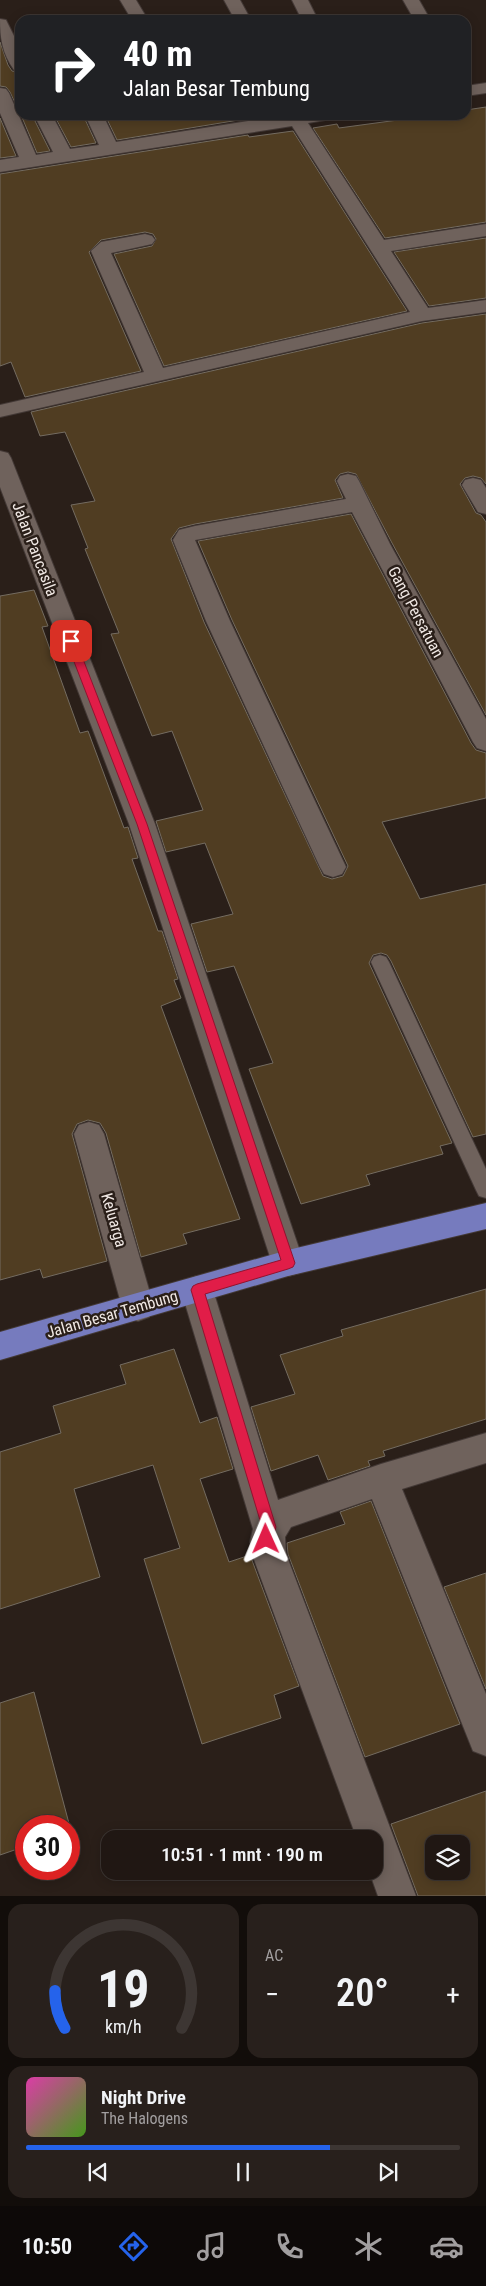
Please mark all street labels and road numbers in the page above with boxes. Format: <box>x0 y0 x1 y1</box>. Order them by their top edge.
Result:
street label: Jalan Pancasila <box>8 499 62 599</box>
street label: Gang Persatuan <box>384 563 448 661</box>
street label: Keluarga <box>97 1191 131 1249</box>
street label: Jalan Besar Tembung <box>44 1286 180 1342</box>

